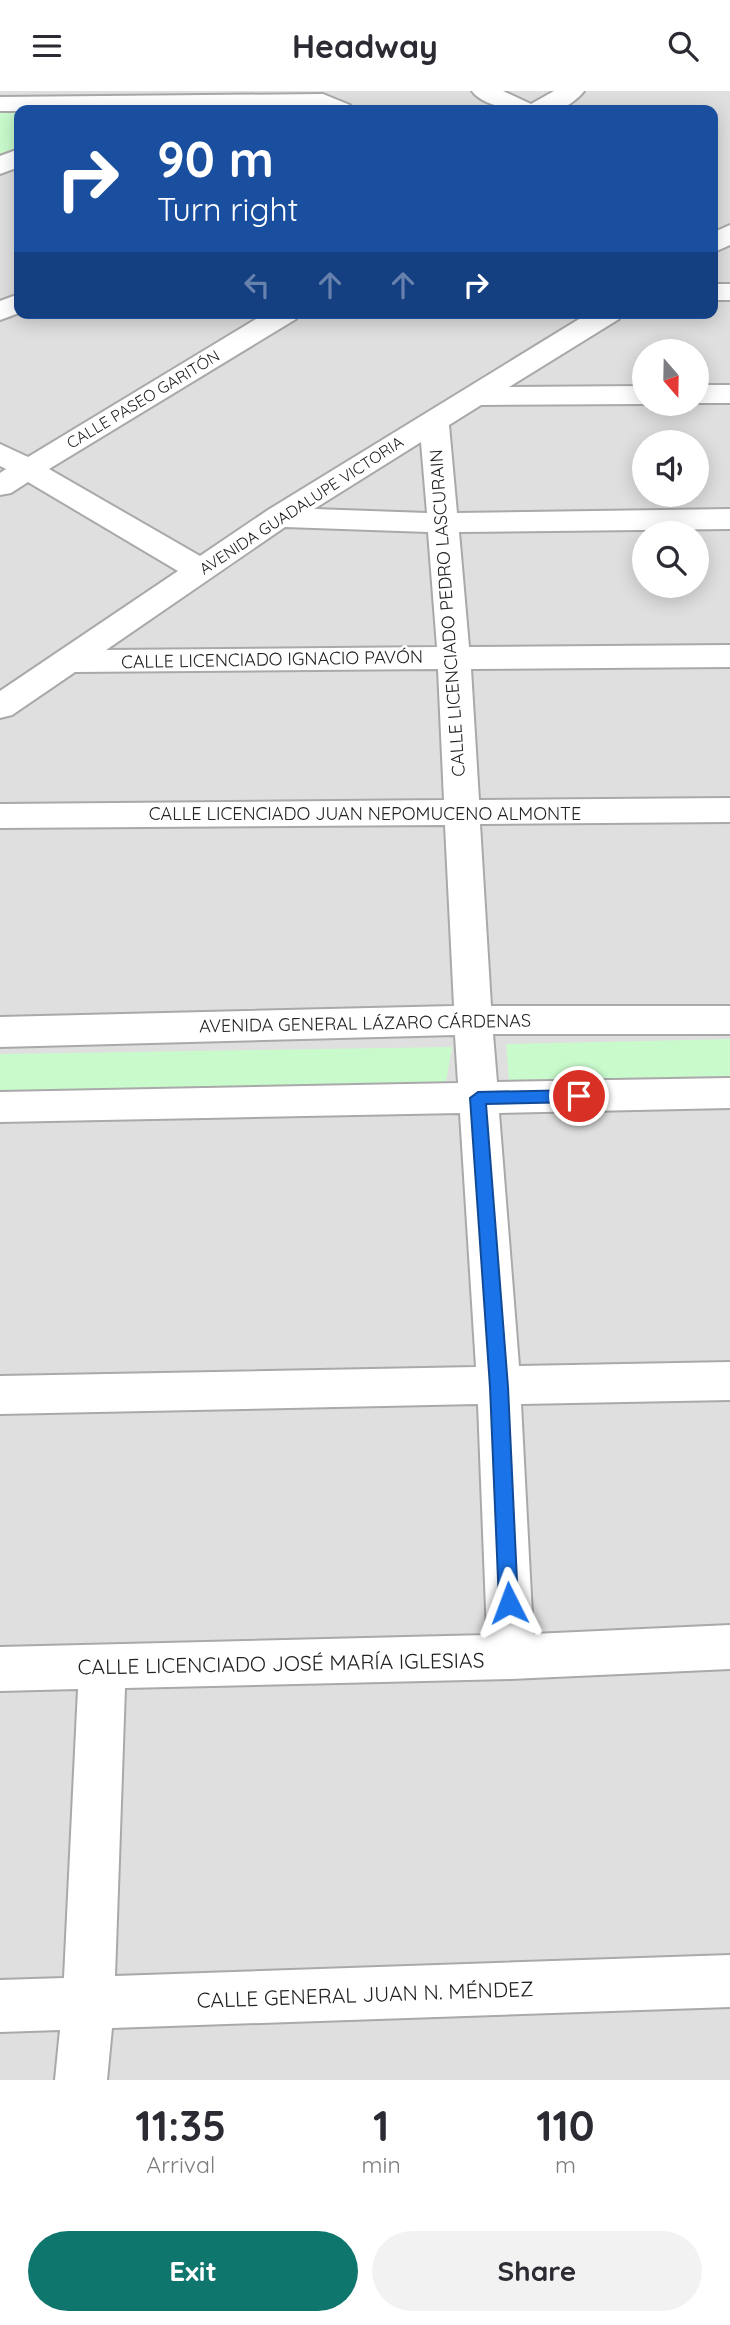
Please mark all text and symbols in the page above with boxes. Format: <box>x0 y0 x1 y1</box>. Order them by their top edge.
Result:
text: Headway <box>292 26 438 66</box>
icon: menu <box>28 27 66 65</box>
icon: search <box>664 27 702 65</box>
text: 90 m <box>157 128 274 189</box>
icon: right <box>42 133 133 224</box>
text: Turn right <box>157 189 298 229</box>
icon: left <box>238 266 276 304</box>
icon: ahead <box>311 266 349 304</box>
icon: ahead <box>384 266 422 304</box>
icon: right <box>457 266 495 304</box>
north arrow <box>632 339 709 417</box>
map controls <box>632 339 709 598</box>
street label: CALLE PASEO GARITÓN <box>63 345 223 453</box>
button: sound <box>632 430 709 507</box>
street label: AVENIDA GUADALUPE VICTORIA <box>195 431 407 579</box>
street label: CALLE LICENCIADO PEDRO LASCURAIN <box>424 449 470 777</box>
button: search <box>632 521 709 598</box>
street label: CALLE LICENCIADO IGNACIO PAVÓN <box>121 645 423 673</box>
street label: CALLE LICENCIADO JUAN NEPOMUCENO ALMONTE <box>149 802 581 825</box>
street label: AVENIDA GENERAL LÁZARO CÁRDENAS <box>199 1009 531 1037</box>
pin <box>549 1066 609 1126</box>
icon: arrive <box>560 1077 598 1115</box>
position arrow <box>472 1566 546 1640</box>
street label: CALLE LICENCIADO JOSÉ MARÍA IGLESIAS <box>77 1646 485 1680</box>
street label: CALLE GENERAL JUAN N. MÉNDEZ <box>196 1975 534 2013</box>
text: 11:35 <box>135 2099 226 2152</box>
text: 1 <box>373 2099 389 2152</box>
text: 110 <box>536 2099 595 2152</box>
text: Arrival <box>146 2150 215 2179</box>
text: min <box>362 2150 401 2179</box>
text: m <box>555 2150 576 2179</box>
button: Exit <box>28 2231 358 2311</box>
button: Share <box>372 2231 702 2311</box>

